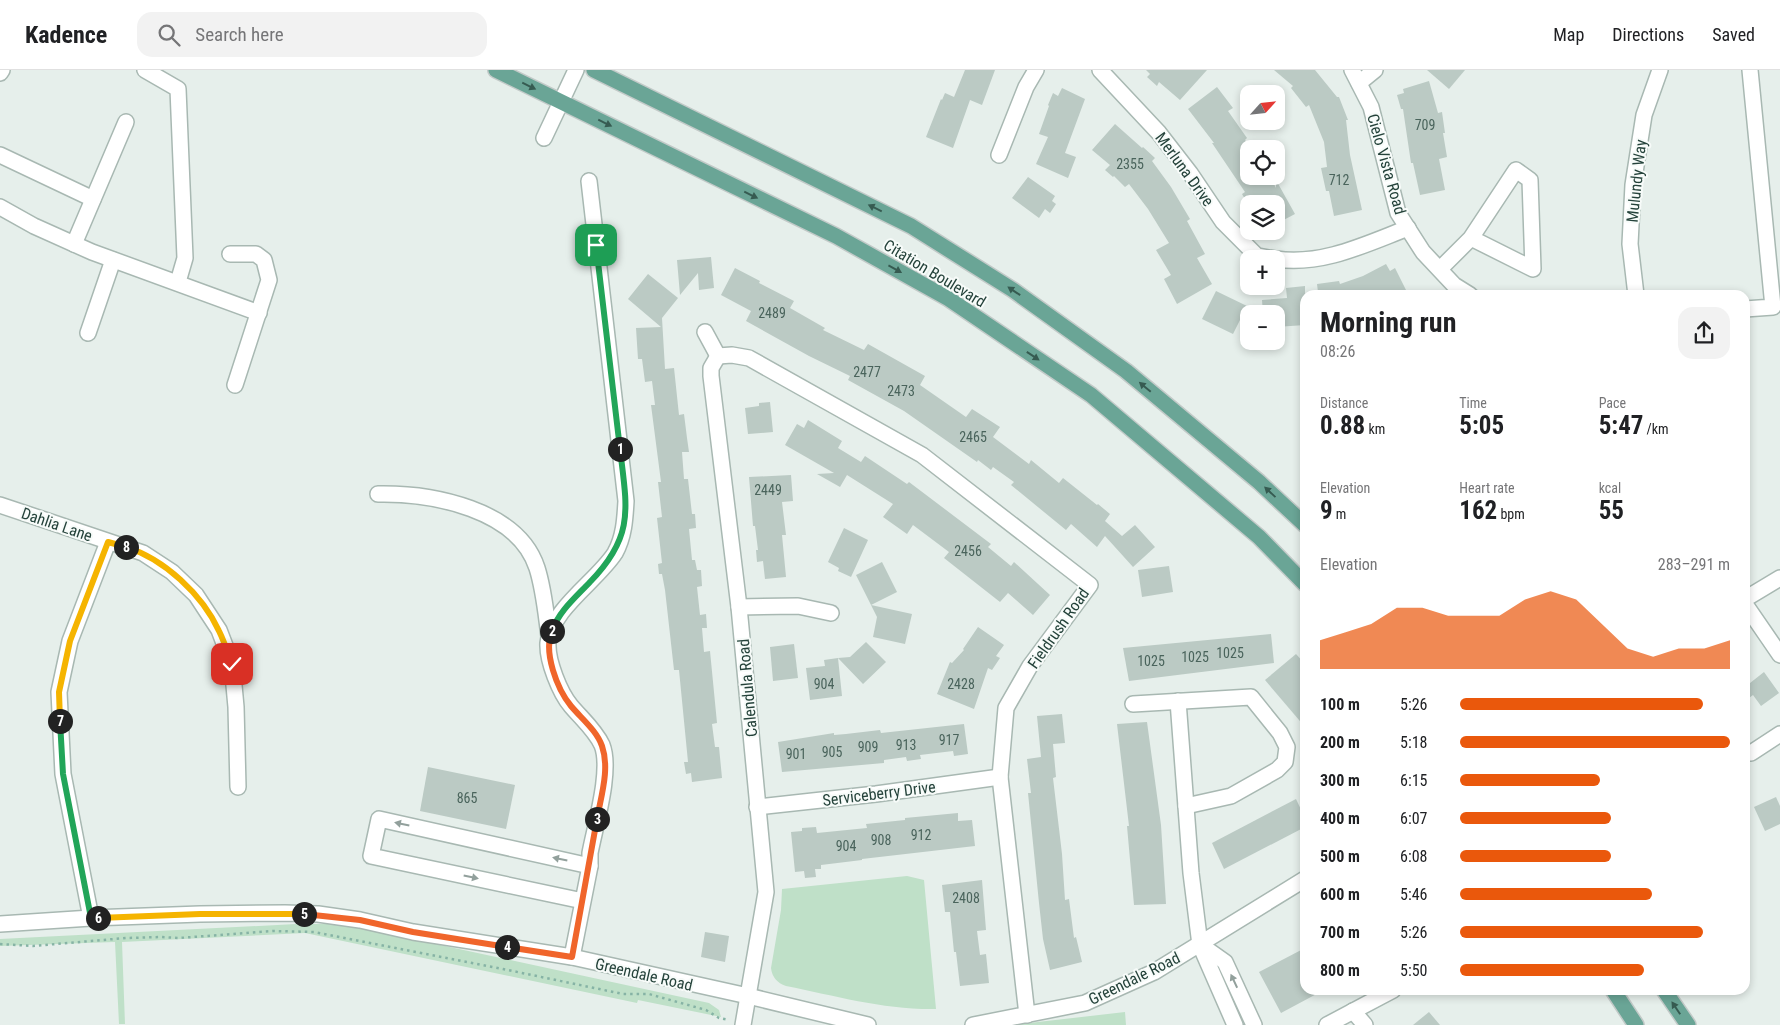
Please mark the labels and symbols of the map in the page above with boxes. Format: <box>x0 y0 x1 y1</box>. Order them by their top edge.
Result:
one-way arrow <box>522 82 536 90</box>
north arrow <box>1240 85 1285 130</box>
street label: Cielo Vista Road <box>1363 112 1410 217</box>
house number: 709 <box>1415 117 1435 133</box>
one-way arrow <box>598 119 612 127</box>
street label: Merluna Drive <box>1151 129 1218 210</box>
street label: Mulundy Way <box>1623 138 1650 224</box>
house number: 2355 <box>1116 156 1144 172</box>
house number: 712 <box>1329 172 1349 188</box>
one-way arrow <box>744 191 758 199</box>
one-way arrow <box>868 204 882 212</box>
pin <box>575 224 617 266</box>
street label: Citation Boulevard <box>880 236 989 311</box>
one-way arrow <box>889 265 902 274</box>
one-way arrow <box>1007 286 1021 296</box>
house number: 2489 <box>758 305 786 321</box>
one-way arrow <box>1026 351 1039 361</box>
house number: 2477 <box>853 364 881 380</box>
one-way arrow <box>1140 381 1152 393</box>
house number: 2473 <box>887 383 915 399</box>
house number: 2465 <box>959 429 987 445</box>
pin: 1 <box>608 436 632 462</box>
house number: 2449 <box>754 482 782 498</box>
one-way arrow <box>1264 486 1276 498</box>
street label: Dahlia Lane <box>19 503 95 545</box>
pin: 8 <box>114 534 138 560</box>
house number: 2456 <box>954 543 982 559</box>
street label: Fieldrush Road <box>1024 584 1093 672</box>
pin: 2 <box>540 618 564 644</box>
street label: Calendula Road <box>734 638 761 738</box>
pin <box>211 643 253 685</box>
house number: 1025 <box>1216 645 1244 661</box>
house number: 1025 <box>1181 649 1209 665</box>
house number: 1025 <box>1137 653 1165 669</box>
house number: 904 <box>814 676 834 692</box>
house number: 2428 <box>947 676 975 692</box>
pin: 7 <box>48 708 72 734</box>
house number: 917 <box>939 732 959 748</box>
house number: 913 <box>896 737 916 753</box>
house number: 909 <box>858 739 878 755</box>
house number: 905 <box>822 744 842 760</box>
house number: 901 <box>786 746 806 762</box>
street label: Serviceberry Drive <box>821 777 937 810</box>
house number: 865 <box>457 790 477 806</box>
pin: 3 <box>584 806 610 832</box>
one-way arrow <box>393 820 409 828</box>
house number: 912 <box>911 827 931 843</box>
house number: 908 <box>871 832 891 848</box>
house number: 904 <box>836 838 856 854</box>
one-way arrow <box>553 855 568 863</box>
one-way arrow <box>464 874 480 882</box>
house number: 2408 <box>952 890 980 906</box>
pin: 5 <box>292 902 316 926</box>
pin: 6 <box>86 906 110 930</box>
pin: 4 <box>494 934 520 960</box>
street label: Greendale Road <box>1085 948 1183 1009</box>
street label: Greendale Road <box>593 954 694 995</box>
one-way arrow <box>1229 974 1237 988</box>
one-way arrow <box>1671 1001 1681 1014</box>

